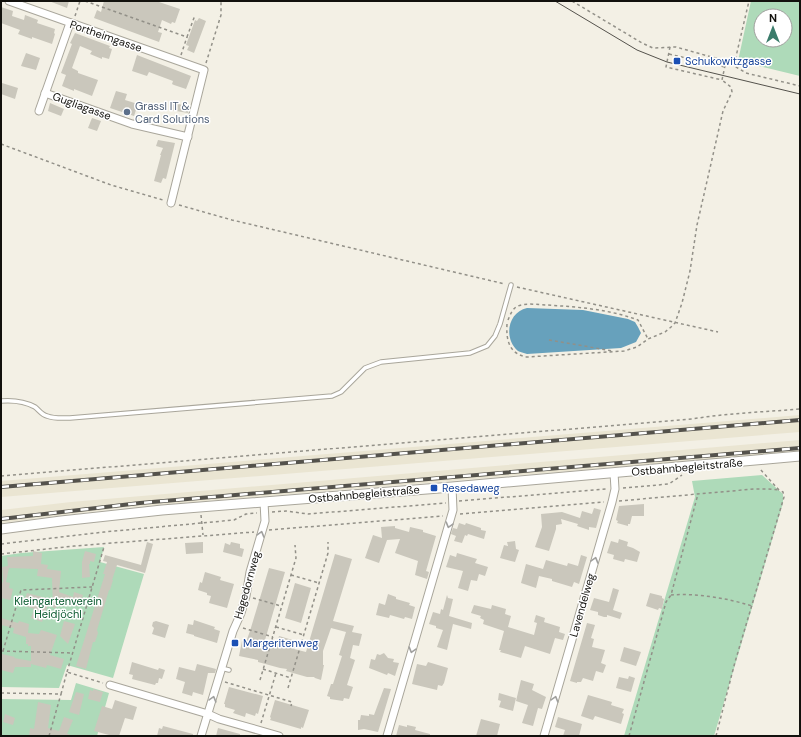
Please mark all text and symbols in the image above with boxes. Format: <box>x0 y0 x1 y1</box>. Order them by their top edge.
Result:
north arrow <box>753 8 793 48</box>
text: N <box>769 11 777 25</box>
street label: Portheimgasse <box>68 17 144 55</box>
place label: Schukowitzgasse <box>685 54 772 68</box>
marker: Schukowitzgasse <box>672 56 682 66</box>
street label: Gugliagasse <box>51 89 113 123</box>
place label: Grassl IT & Card Solutions <box>135 99 210 126</box>
marker: Grassl IT & Card Solutions <box>122 107 132 117</box>
street label: Ostbahnbegleitstraße <box>631 455 743 479</box>
place label: Resedaweg <box>442 481 500 495</box>
street label: Ostbahnbegleitstraße <box>308 482 420 506</box>
marker: Resedaweg <box>429 483 439 493</box>
one-way arrow <box>445 521 454 528</box>
one-way arrow <box>256 531 265 538</box>
street label: Hagedornweg <box>231 549 263 621</box>
one-way arrow <box>590 557 599 564</box>
street label: Lavendelweg <box>566 571 598 639</box>
park label: Kleingartenverein Heidjöchl <box>14 594 102 621</box>
place label: Margeritenweg <box>243 636 318 650</box>
marker: Margeritenweg <box>230 638 240 648</box>
one-way arrow <box>408 646 417 653</box>
one-way arrow <box>208 695 216 702</box>
one-way arrow <box>550 695 559 702</box>

